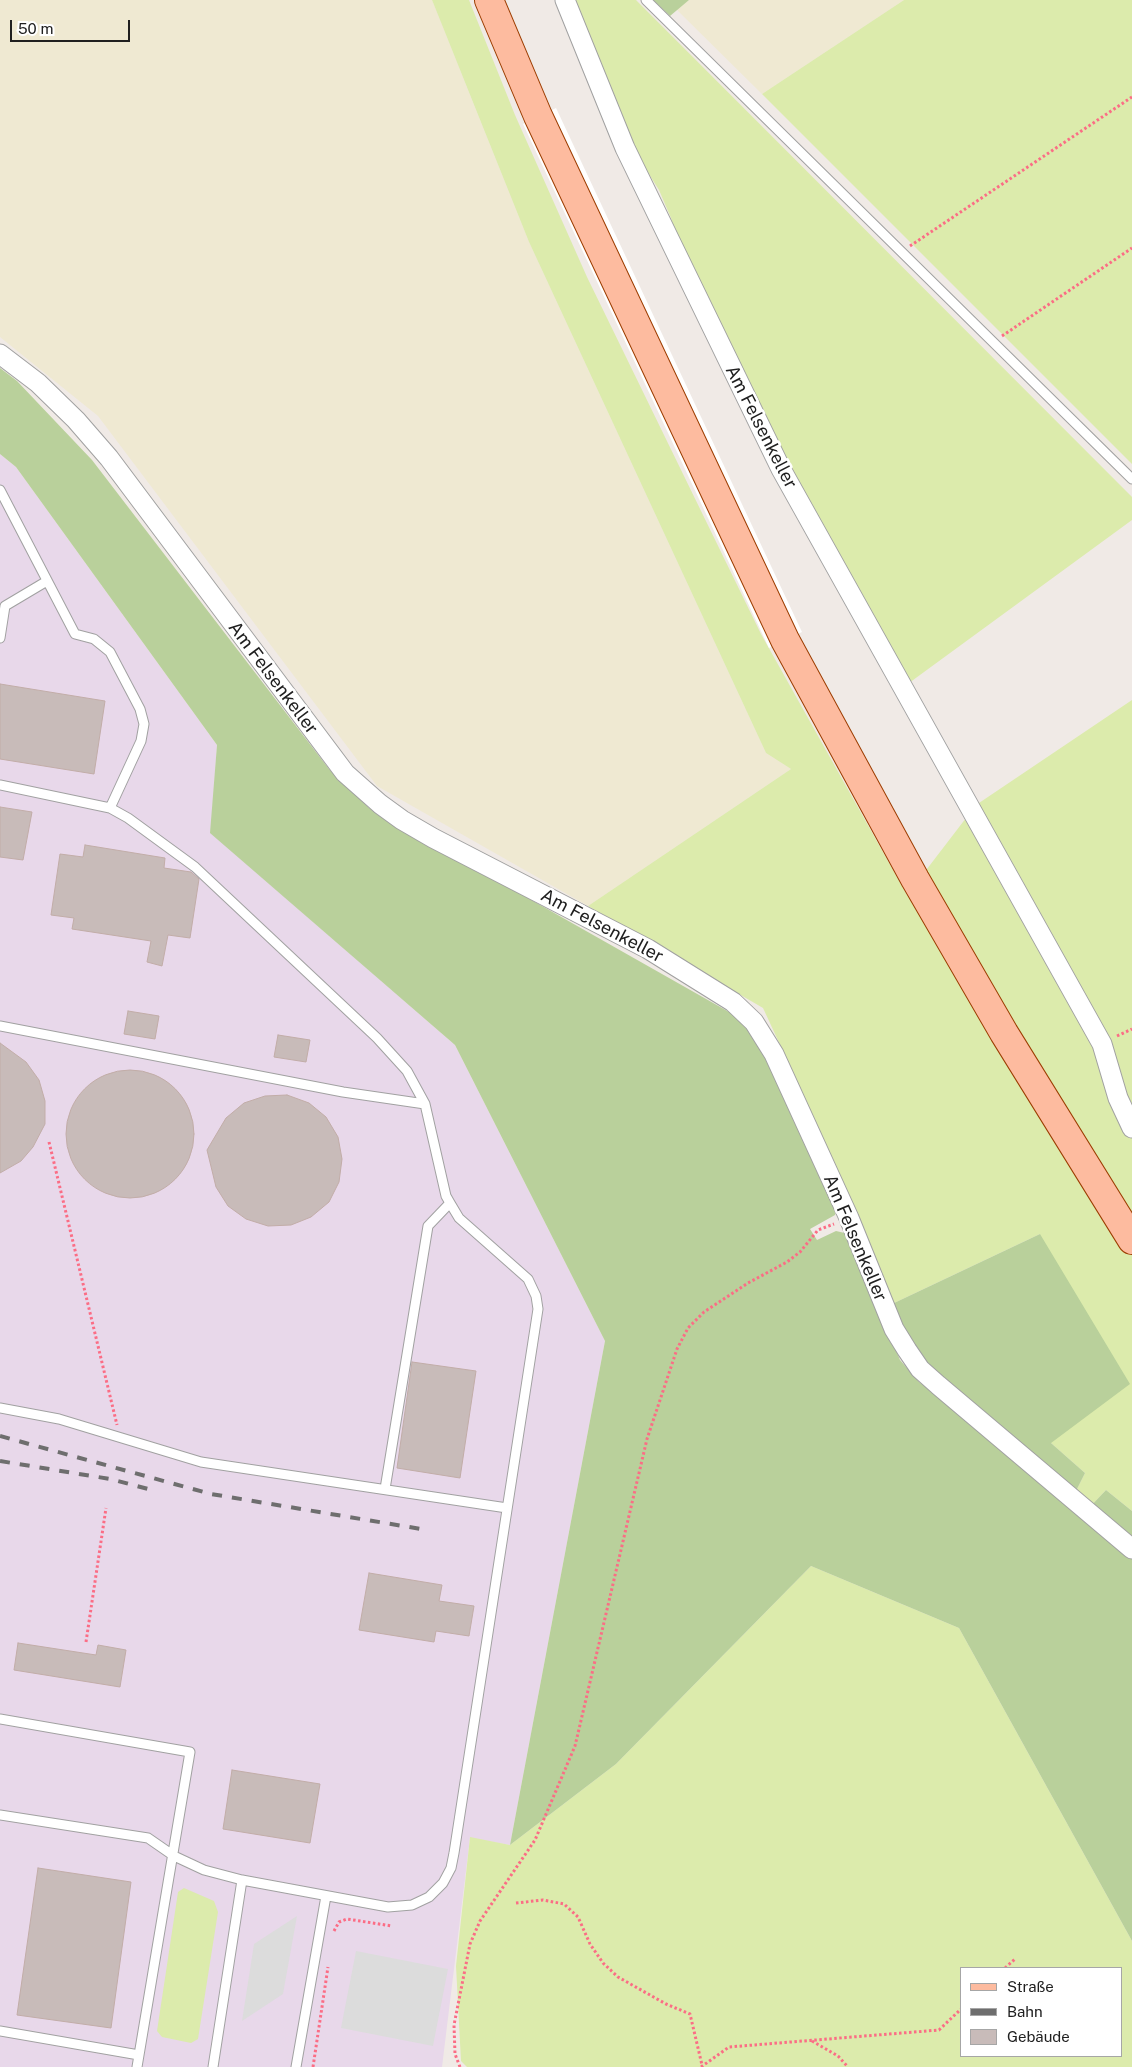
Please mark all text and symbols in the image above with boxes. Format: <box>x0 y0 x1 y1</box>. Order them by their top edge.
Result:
scale bar <box>12 10 132 42</box>
text: 50 m <box>18 20 53 37</box>
street label: Am Felsenkeller <box>721 362 801 492</box>
street label: Am Felsenkeller <box>224 617 322 739</box>
street label: Am Felsenkeller <box>537 885 667 967</box>
street label: Am Felsenkeller <box>819 1171 891 1305</box>
legend <box>960 1967 1122 2057</box>
text: Straße <box>1007 1978 1054 1995</box>
text: Bahn <box>1007 2003 1043 2020</box>
text: Gebäude <box>1007 2028 1070 2045</box>

